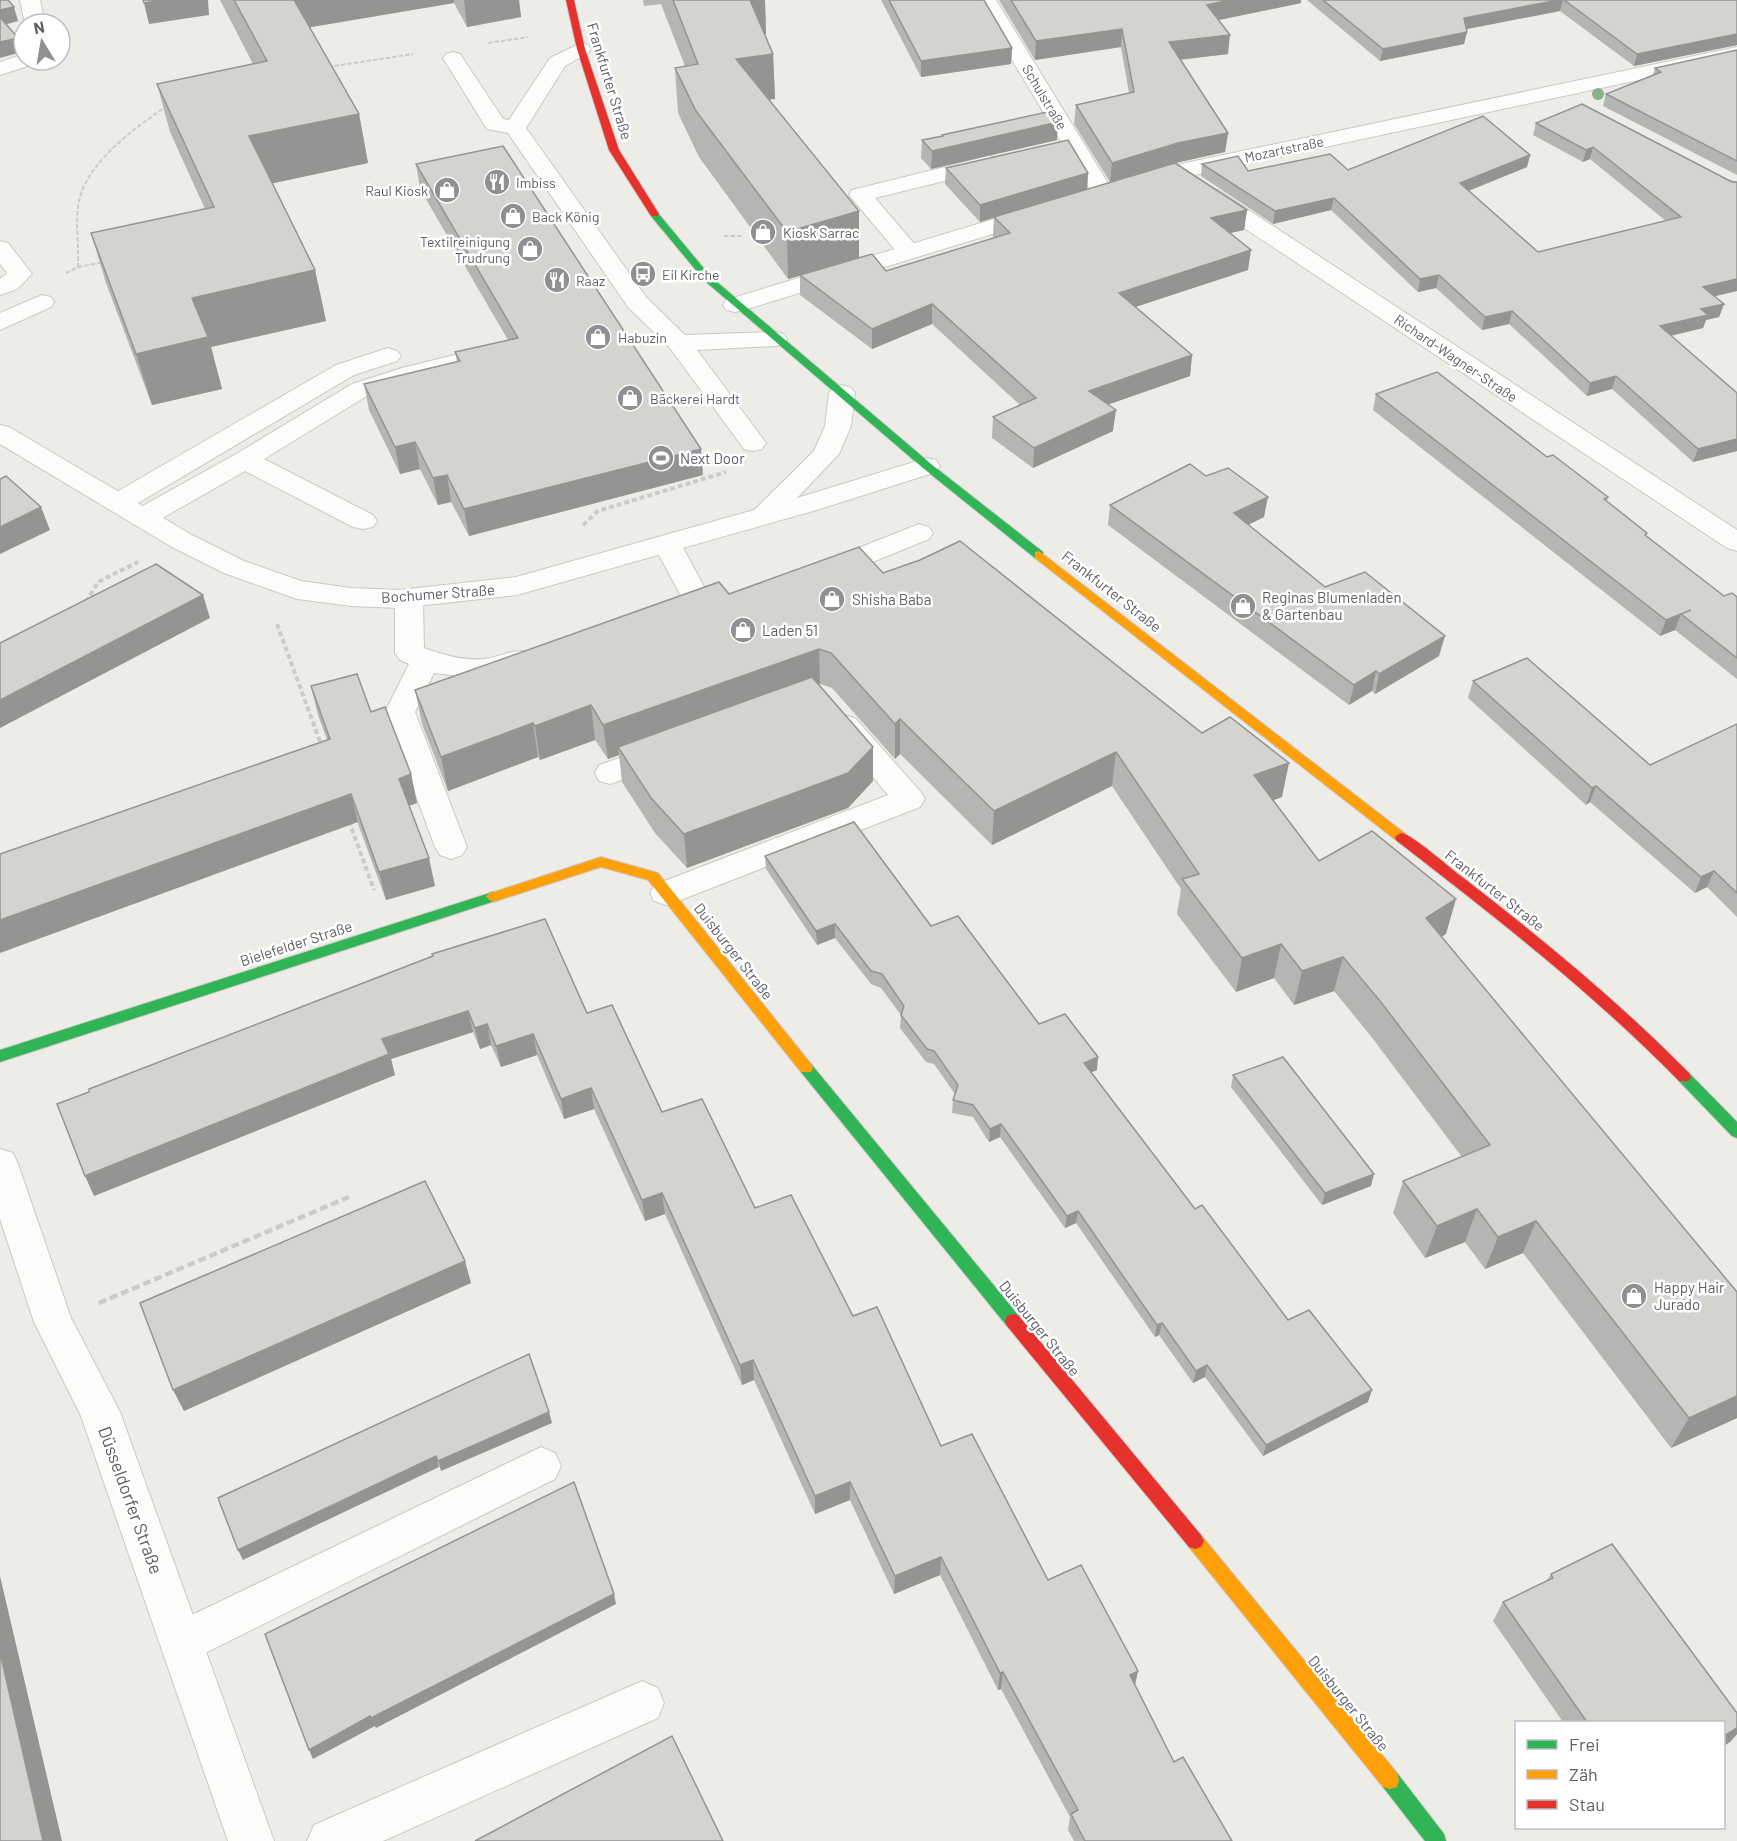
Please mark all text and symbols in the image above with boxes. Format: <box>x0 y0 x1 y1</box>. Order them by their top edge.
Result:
north arrow <box>12 12 72 72</box>
text: N <box>32 16 46 37</box>
street label: Frankfurter Straße <box>584 20 636 142</box>
street label: Schulstraße <box>1019 61 1071 133</box>
street label: Mozartstraße <box>1243 132 1325 166</box>
restaurant icon: Imbiss <box>482 167 512 197</box>
place label: Imbiss <box>516 174 556 191</box>
shop icon: Raul Kiosk <box>432 175 462 205</box>
place label: Raul Kiosk <box>365 182 428 199</box>
shop icon: Back König <box>498 201 528 231</box>
place label: Back König <box>532 208 599 225</box>
shop icon: Kiosk Sarrac <box>748 217 778 247</box>
place label: Kiosk Sarrac <box>783 224 859 241</box>
place label: Textilreinigung Trudrung <box>420 233 510 266</box>
shop icon: Textilreinigung Trudrung <box>515 234 545 264</box>
bus stop icon: Eil Kirche <box>628 259 658 289</box>
restaurant icon: Raaz <box>542 265 572 295</box>
place label: Eil Kirche <box>662 266 719 283</box>
place label: Raaz <box>576 272 605 289</box>
street label: Richard-Wagner-Straße <box>1391 310 1521 406</box>
shop icon: Habuzin <box>583 322 613 352</box>
place label: Habuzin <box>618 329 667 346</box>
shop icon: Bäckerei Hardt <box>615 383 645 413</box>
place label: Bäckerei Hardt <box>650 390 740 407</box>
sports icon: Next Door <box>646 443 676 473</box>
place label: Next Door <box>680 449 745 467</box>
street label: Frankfurter Straße <box>1059 547 1165 635</box>
street label: Bochumer Straße <box>381 580 495 606</box>
shop icon: Shisha Baba <box>817 584 847 614</box>
place label: Reginas Blumenladen & Gartenbau <box>1262 588 1402 623</box>
place label: Shisha Baba <box>852 590 931 608</box>
shop icon: Reginas Blumenladen & Gartenbau <box>1228 591 1258 621</box>
shop icon: Laden 51 <box>728 615 758 645</box>
place label: Laden 51 <box>762 621 818 639</box>
street label: Frankfurter Straße <box>1442 846 1548 934</box>
street label: Duisburger Straße <box>691 899 777 1003</box>
street label: Bielefelder Straße <box>238 916 354 970</box>
street label: Duisburger Straße <box>996 1277 1084 1379</box>
place label: Happy Hair Jurado <box>1654 1278 1725 1313</box>
shop icon: Happy Hair Jurado <box>1619 1281 1649 1311</box>
street label: Düsseldorfer Straße <box>94 1423 168 1577</box>
street label: Duisburger Straße <box>1305 1652 1393 1754</box>
legend <box>1515 1721 1725 1829</box>
text: Frei <box>1569 1733 1600 1755</box>
text: Zäh <box>1569 1763 1598 1785</box>
text: Stau <box>1569 1793 1605 1815</box>

